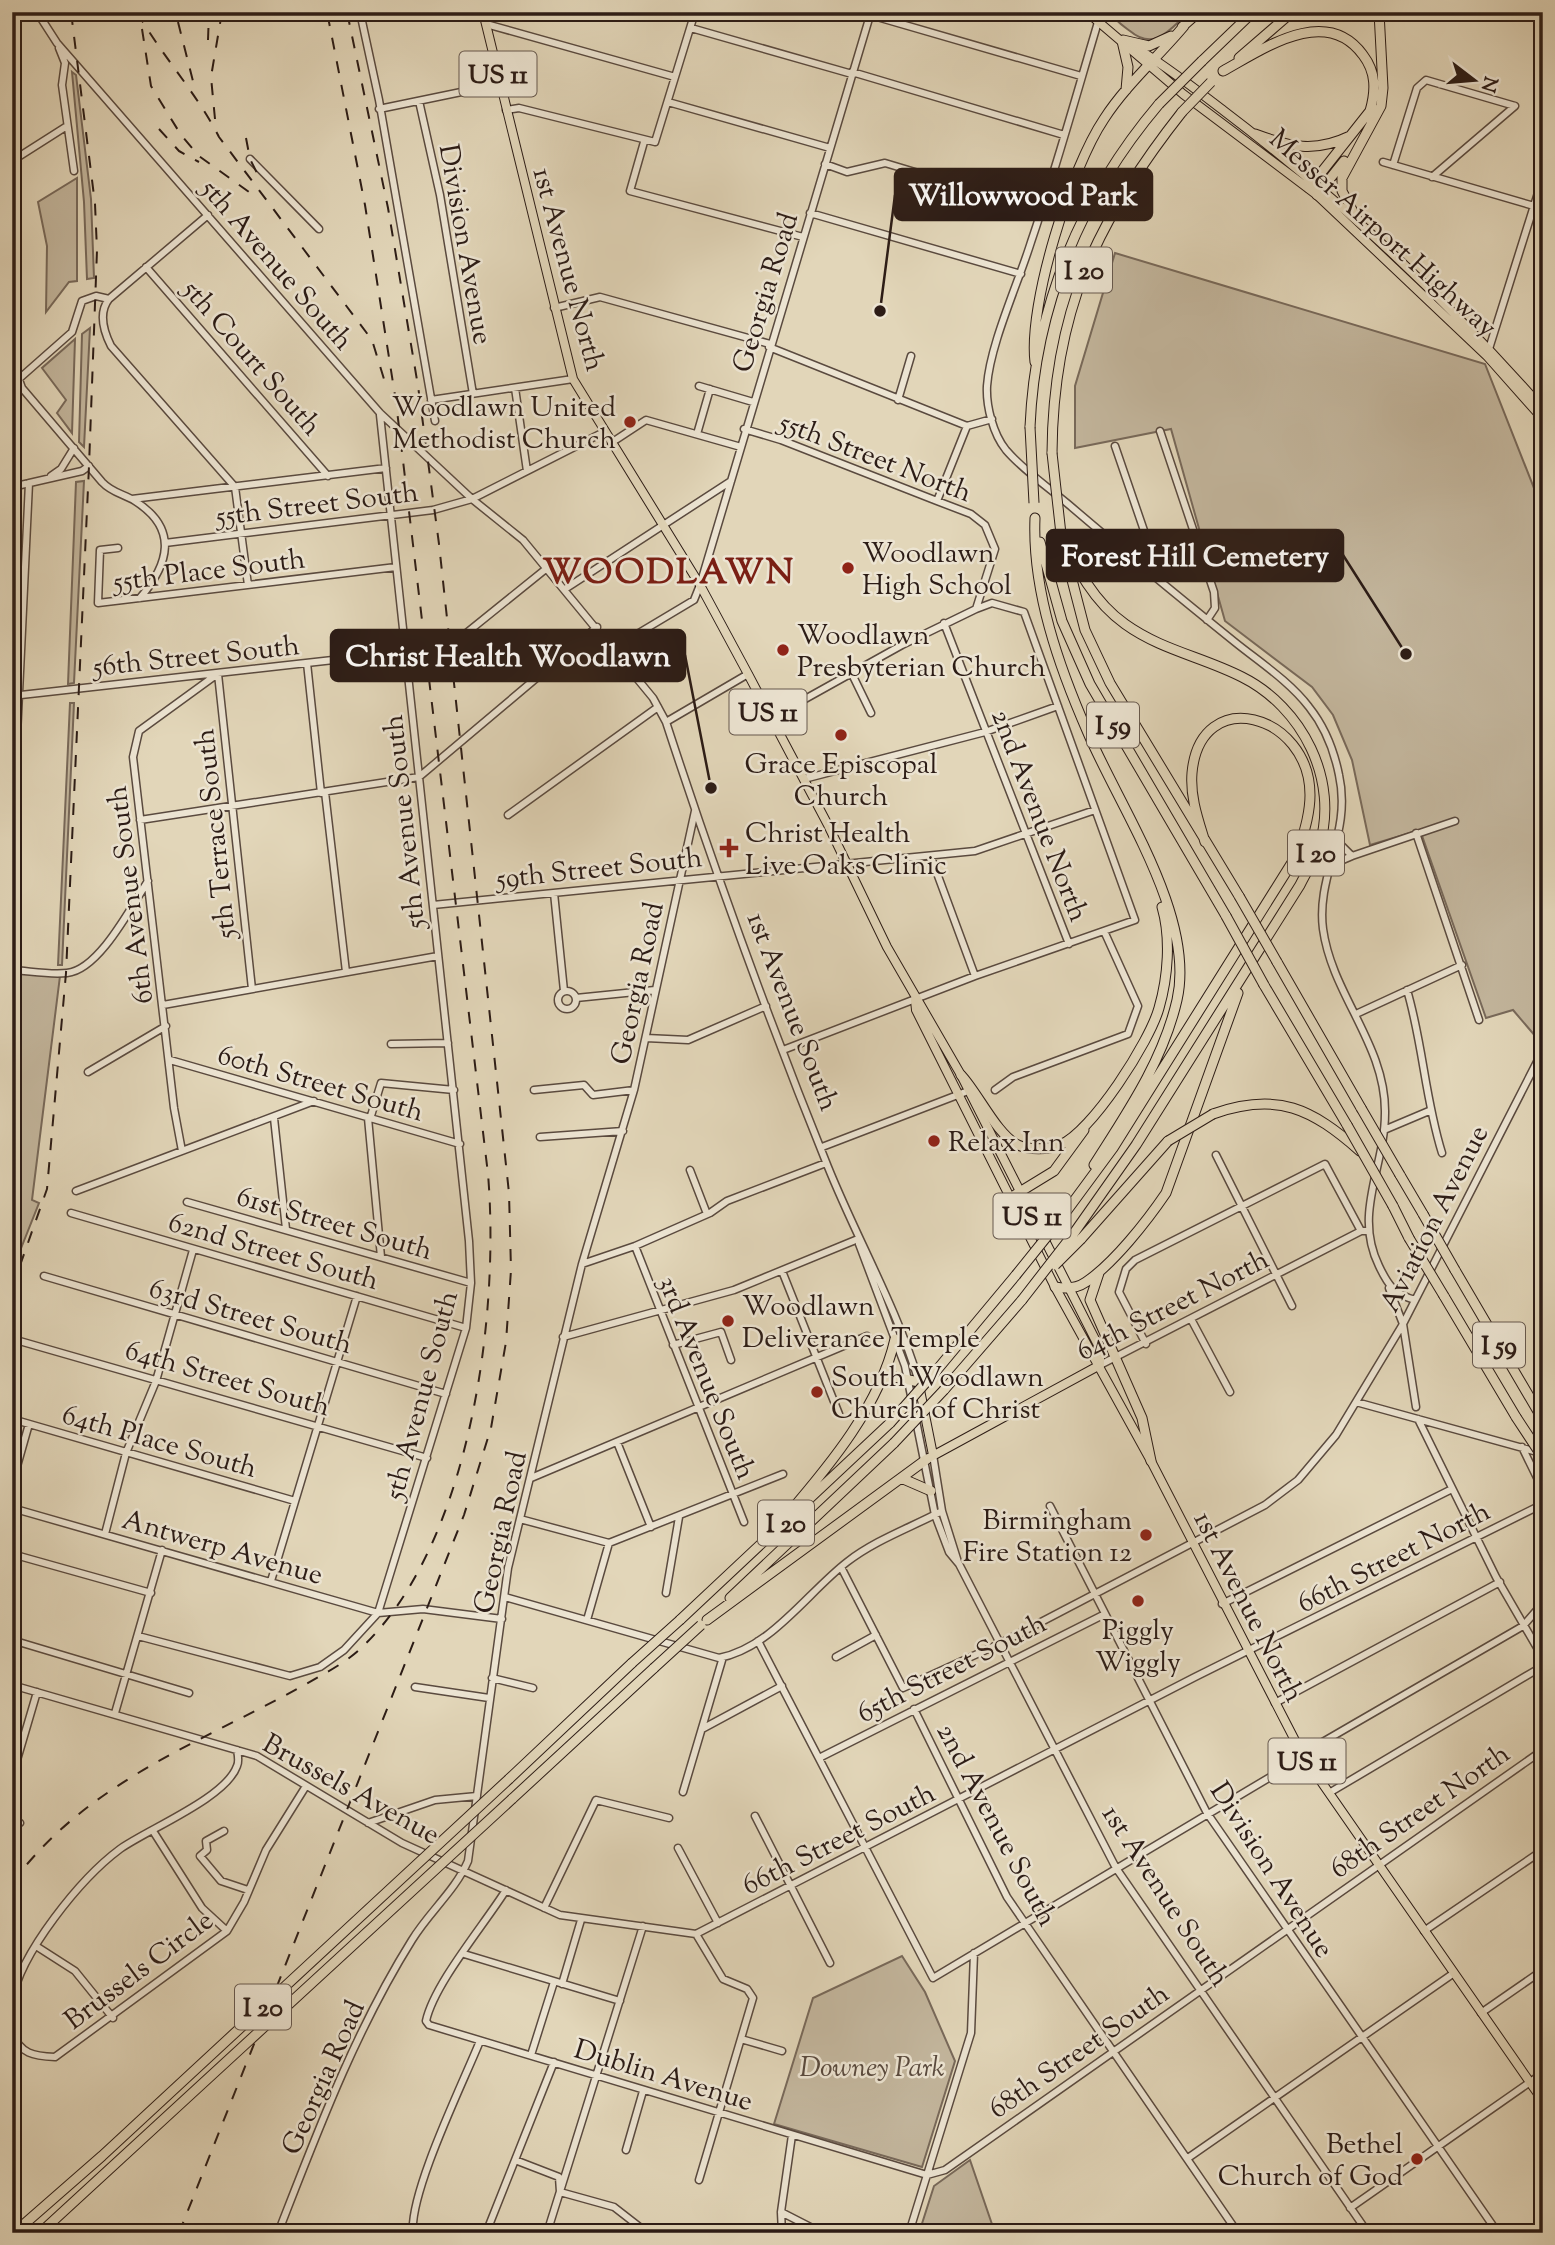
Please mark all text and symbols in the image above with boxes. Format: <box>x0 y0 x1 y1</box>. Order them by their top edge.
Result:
north arrow <box>1440 46 1510 116</box>
road number: US 11 <box>460 52 536 96</box>
text: N <box>1473 73 1503 95</box>
street label: Messer Airport Highway <box>1259 121 1505 348</box>
street label: Division Avenue <box>427 141 501 348</box>
street label: 1st Avenue North <box>521 163 614 376</box>
callout: Willowwood Park <box>895 169 1152 220</box>
street label: 5th Avenue South <box>189 170 361 360</box>
text: Willowwood Park <box>908 176 1138 219</box>
street label: Georgia Road <box>724 208 810 378</box>
road number: I 20 <box>1056 247 1112 292</box>
street label: 5th Court South <box>170 271 330 446</box>
place label: Woodlawn United Methodist Church <box>392 389 616 461</box>
street label: 55th Street North <box>771 403 977 514</box>
marker: Woodlawn United Methodist Church <box>622 414 638 430</box>
street label: 55th Street South <box>212 474 421 538</box>
callout: Forest Hill Cemetery <box>1047 530 1343 581</box>
place label: Woodlawn High School <box>862 535 1012 607</box>
text: Forest Hill Cemetery <box>1061 537 1329 580</box>
street label: 55th Place South <box>109 540 308 604</box>
district label: WOODLAWN <box>543 549 795 600</box>
marker: Woodlawn High School <box>840 560 856 576</box>
place label: Woodlawn Presbyterian Church <box>797 617 1046 689</box>
street label: 56th Street South <box>89 627 302 689</box>
callout: Christ Health Woodlawn <box>331 630 685 681</box>
text: Christ Health Woodlawn <box>345 637 671 680</box>
marker: Woodlawn Presbyterian Church <box>775 642 791 658</box>
road number: US 11 <box>730 690 806 734</box>
road number: I 59 <box>1087 702 1139 748</box>
street label: 2nd Avenue North <box>979 704 1097 928</box>
street label: 5th Avenue South <box>375 713 437 933</box>
street label: 5th Terrace South <box>186 727 248 943</box>
marker: Grace Episcopal Church <box>833 727 849 743</box>
place label: Grace Episcopal Church <box>745 746 938 818</box>
street label: 6th Avenue South <box>99 783 165 1006</box>
place label: Christ Health Live Oaks Clinic <box>745 815 947 887</box>
road number: I 20 <box>1288 831 1344 876</box>
marker: Christ Health Live Oaks Clinic <box>719 838 739 858</box>
street label: 59th Street South <box>492 839 705 901</box>
street label: Georgia Road <box>602 898 676 1069</box>
street label: 1st Avenue South <box>735 907 847 1117</box>
street label: 60th Street South <box>212 1036 428 1133</box>
street label: Aviation Avenue <box>1371 1119 1500 1320</box>
place label: Relax Inn <box>948 1124 1065 1164</box>
marker: Relax Inn <box>926 1133 942 1149</box>
street label: 61st Street South <box>232 1178 437 1272</box>
road number: US 11 <box>993 1194 1070 1238</box>
street label: 62nd Street South <box>163 1204 383 1302</box>
street label: 64th Street North <box>1070 1241 1277 1372</box>
street label: 63rd Street South <box>144 1270 356 1366</box>
street label: 3rd Avenue South <box>646 1270 764 1486</box>
street label: 5th Avenue South <box>375 1287 470 1507</box>
place label: Woodlawn Deliverance Temple <box>742 1288 980 1360</box>
marker: Woodlawn Deliverance Temple <box>720 1313 736 1329</box>
road number: I 59 <box>1473 1322 1525 1368</box>
street label: 64th Street South <box>120 1331 334 1428</box>
place label: South Woodlawn Church of Christ <box>831 1359 1044 1431</box>
marker: South Woodlawn Church of Christ <box>809 1384 825 1400</box>
street label: 64th Place South <box>57 1396 261 1490</box>
street label: Georgia Road <box>465 1447 539 1618</box>
street label: 66th Street North <box>1291 1493 1498 1625</box>
road number: I 20 <box>758 1500 814 1546</box>
street label: Antwerp Avenue <box>117 1501 327 1597</box>
place label: Birmingham Fire Station 12 <box>963 1502 1132 1574</box>
street label: 1st Avenue North <box>1182 1505 1313 1710</box>
marker: Birmingham Fire Station 12 <box>1138 1527 1154 1543</box>
marker: Piggly Wiggly <box>1130 1593 1146 1609</box>
street label: 65th Street South <box>851 1605 1054 1735</box>
place label: Piggly Wiggly <box>1095 1612 1181 1684</box>
street label: 2nd Avenue South <box>925 1717 1066 1934</box>
street label: Brussels Avenue <box>254 1725 447 1856</box>
street label: 68th Street North <box>1322 1735 1519 1890</box>
road number: US 11 <box>1268 1738 1346 1784</box>
street label: 66th Street South <box>736 1775 943 1907</box>
street label: Division Avenue <box>1198 1775 1342 1967</box>
street label: 1st Avenue South <box>1091 1798 1238 1995</box>
street label: Brussels Circle <box>57 1902 223 2041</box>
street label: 68th Street South <box>981 1975 1178 2130</box>
road number: I 20 <box>235 1984 291 2030</box>
street label: Georgia Road <box>273 1994 377 2162</box>
street label: Dublin Avenue <box>569 2031 757 2123</box>
park label: Downey Park <box>800 2049 945 2089</box>
place label: Bethel Church of God <box>1218 2126 1403 2198</box>
marker: Bethel Church of God <box>1409 2151 1425 2167</box>

